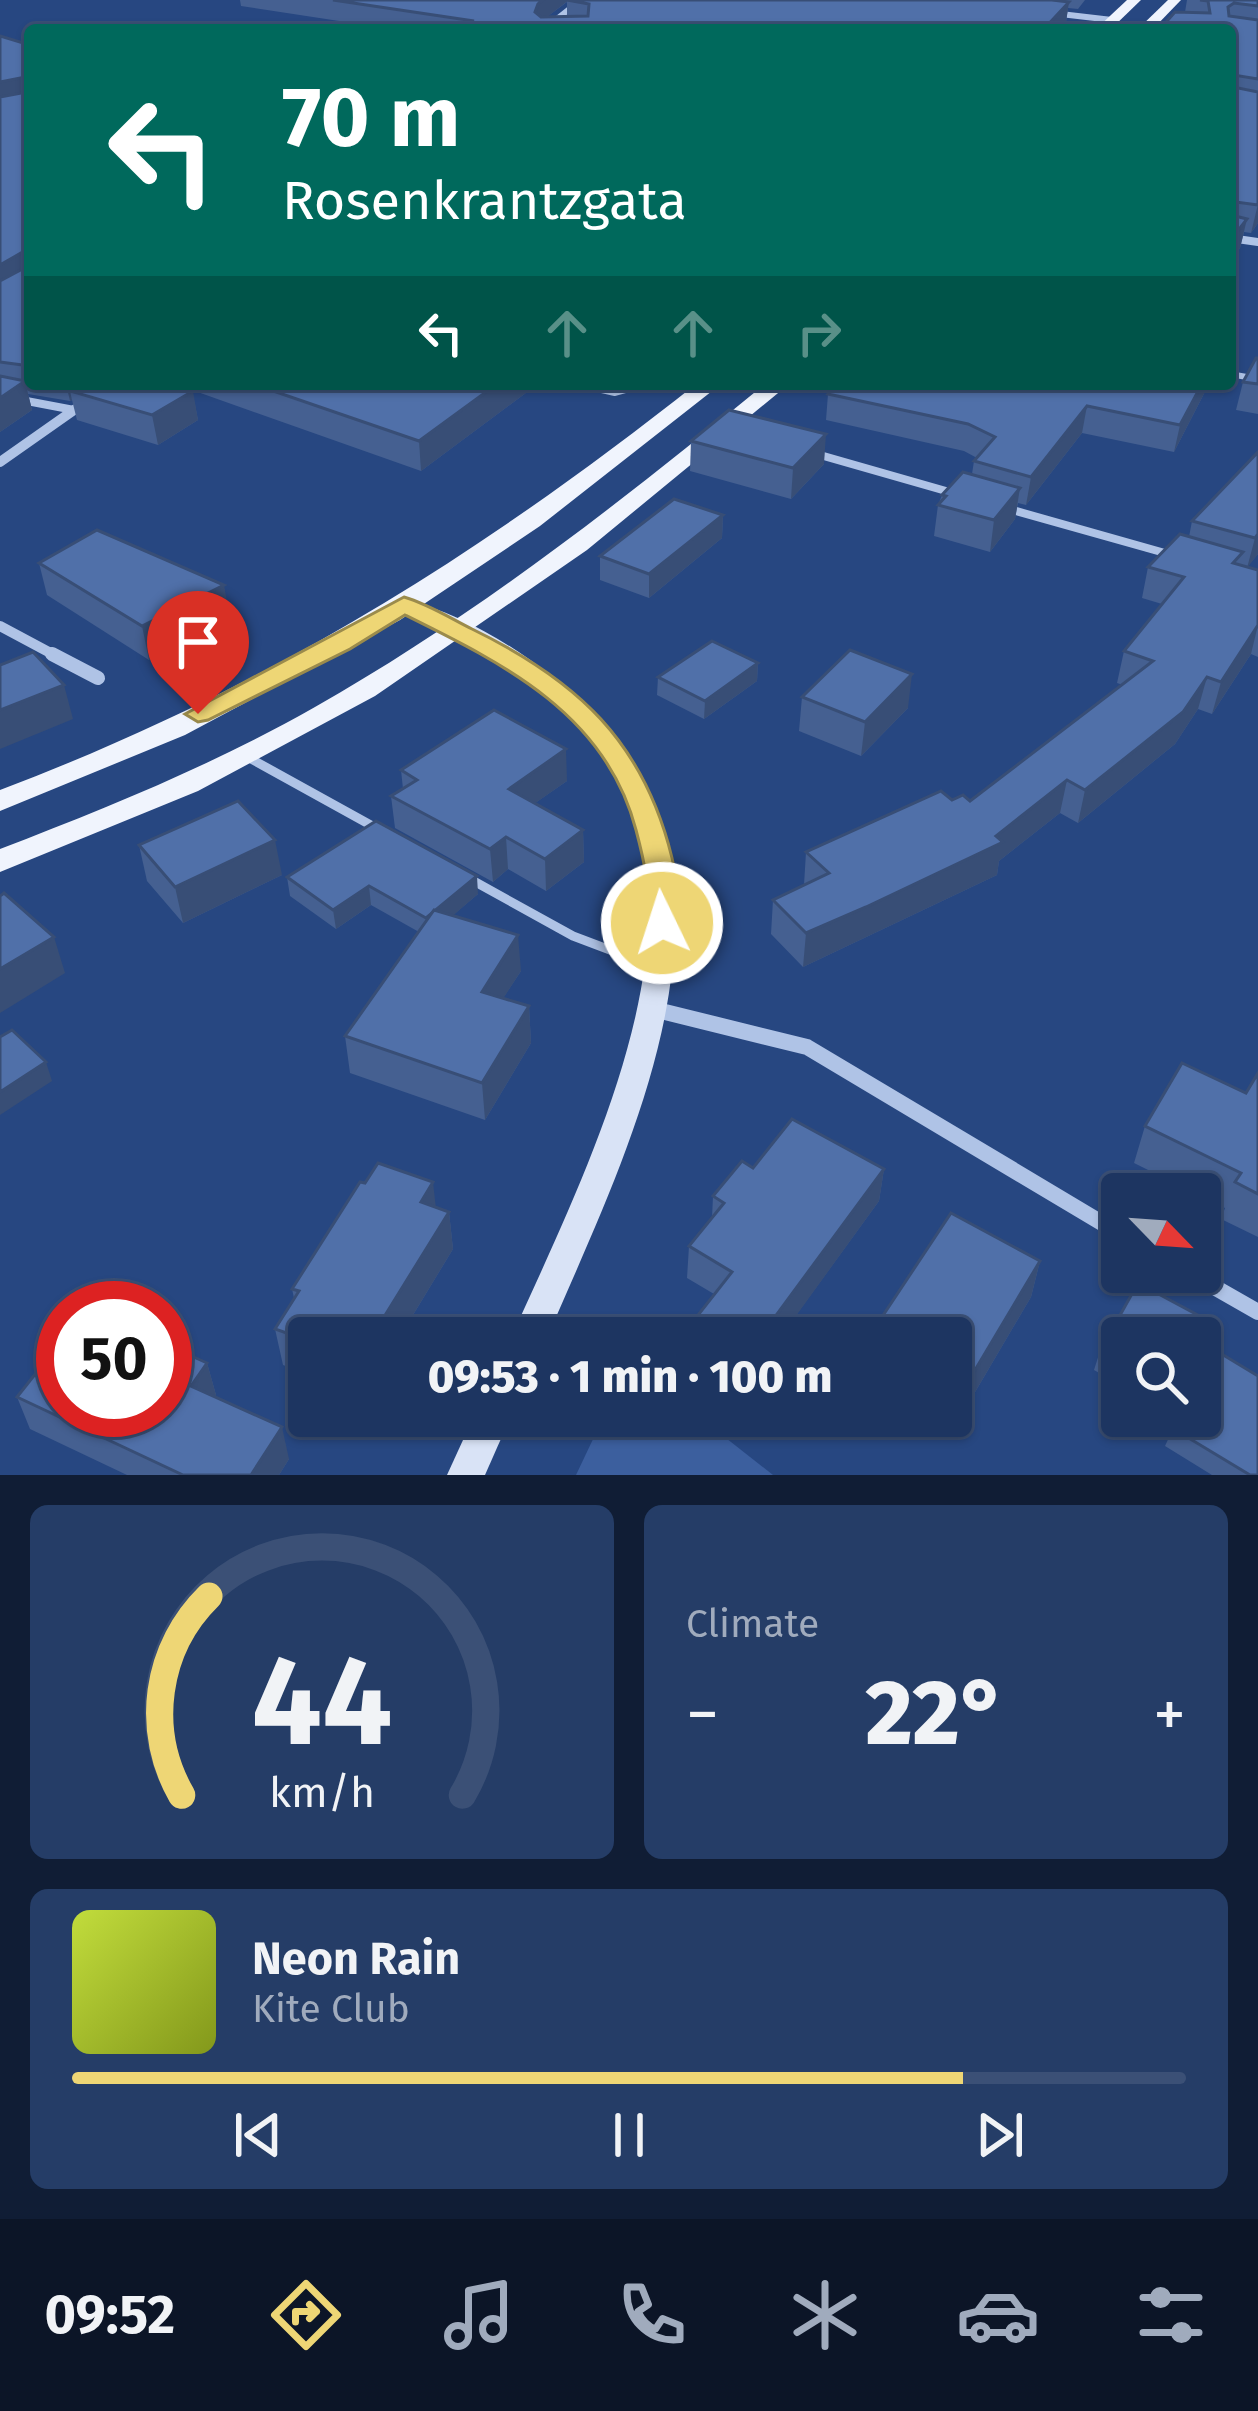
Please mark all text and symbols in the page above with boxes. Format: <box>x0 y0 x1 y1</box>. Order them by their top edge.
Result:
text: 70 m <box>282 67 460 168</box>
icon: left <box>84 72 240 228</box>
text: Rosenkrantzgata <box>282 169 687 233</box>
icon: left <box>408 300 474 366</box>
icon: ahead <box>534 300 600 366</box>
icon: ahead <box>660 300 726 366</box>
icon: right <box>786 300 852 366</box>
pin <box>147 591 249 714</box>
icon: arrive <box>165 609 231 675</box>
position arrow <box>599 860 725 986</box>
north arrow <box>1101 1173 1221 1293</box>
map controls <box>1101 1173 1221 1437</box>
speed limit sign: 50 <box>36 1281 192 1437</box>
button: search <box>1101 1317 1221 1437</box>
text: 09:53 · 1 min · 100 m <box>428 1350 832 1404</box>
text: Climate <box>686 1601 819 1647</box>
text: 44 <box>251 1627 393 1777</box>
text: 22° <box>866 1660 1007 1768</box>
text: − <box>686 1675 719 1754</box>
text: + <box>1153 1675 1186 1754</box>
text: km/h <box>269 1767 375 1818</box>
text: Neon Rain <box>252 1932 460 1986</box>
text: Kite Club <box>252 1986 410 2032</box>
icon: previous <box>225 2102 291 2168</box>
icon: pause <box>596 2102 662 2168</box>
icon: next <box>967 2102 1033 2168</box>
icon: directions <box>264 2273 348 2357</box>
icon: music <box>437 2273 521 2357</box>
icon: phone <box>610 2273 694 2357</box>
icon: climate <box>783 2273 867 2357</box>
icon: car <box>956 2273 1040 2357</box>
icon: filters <box>1129 2273 1213 2357</box>
text: 09:52 <box>45 2283 175 2347</box>

